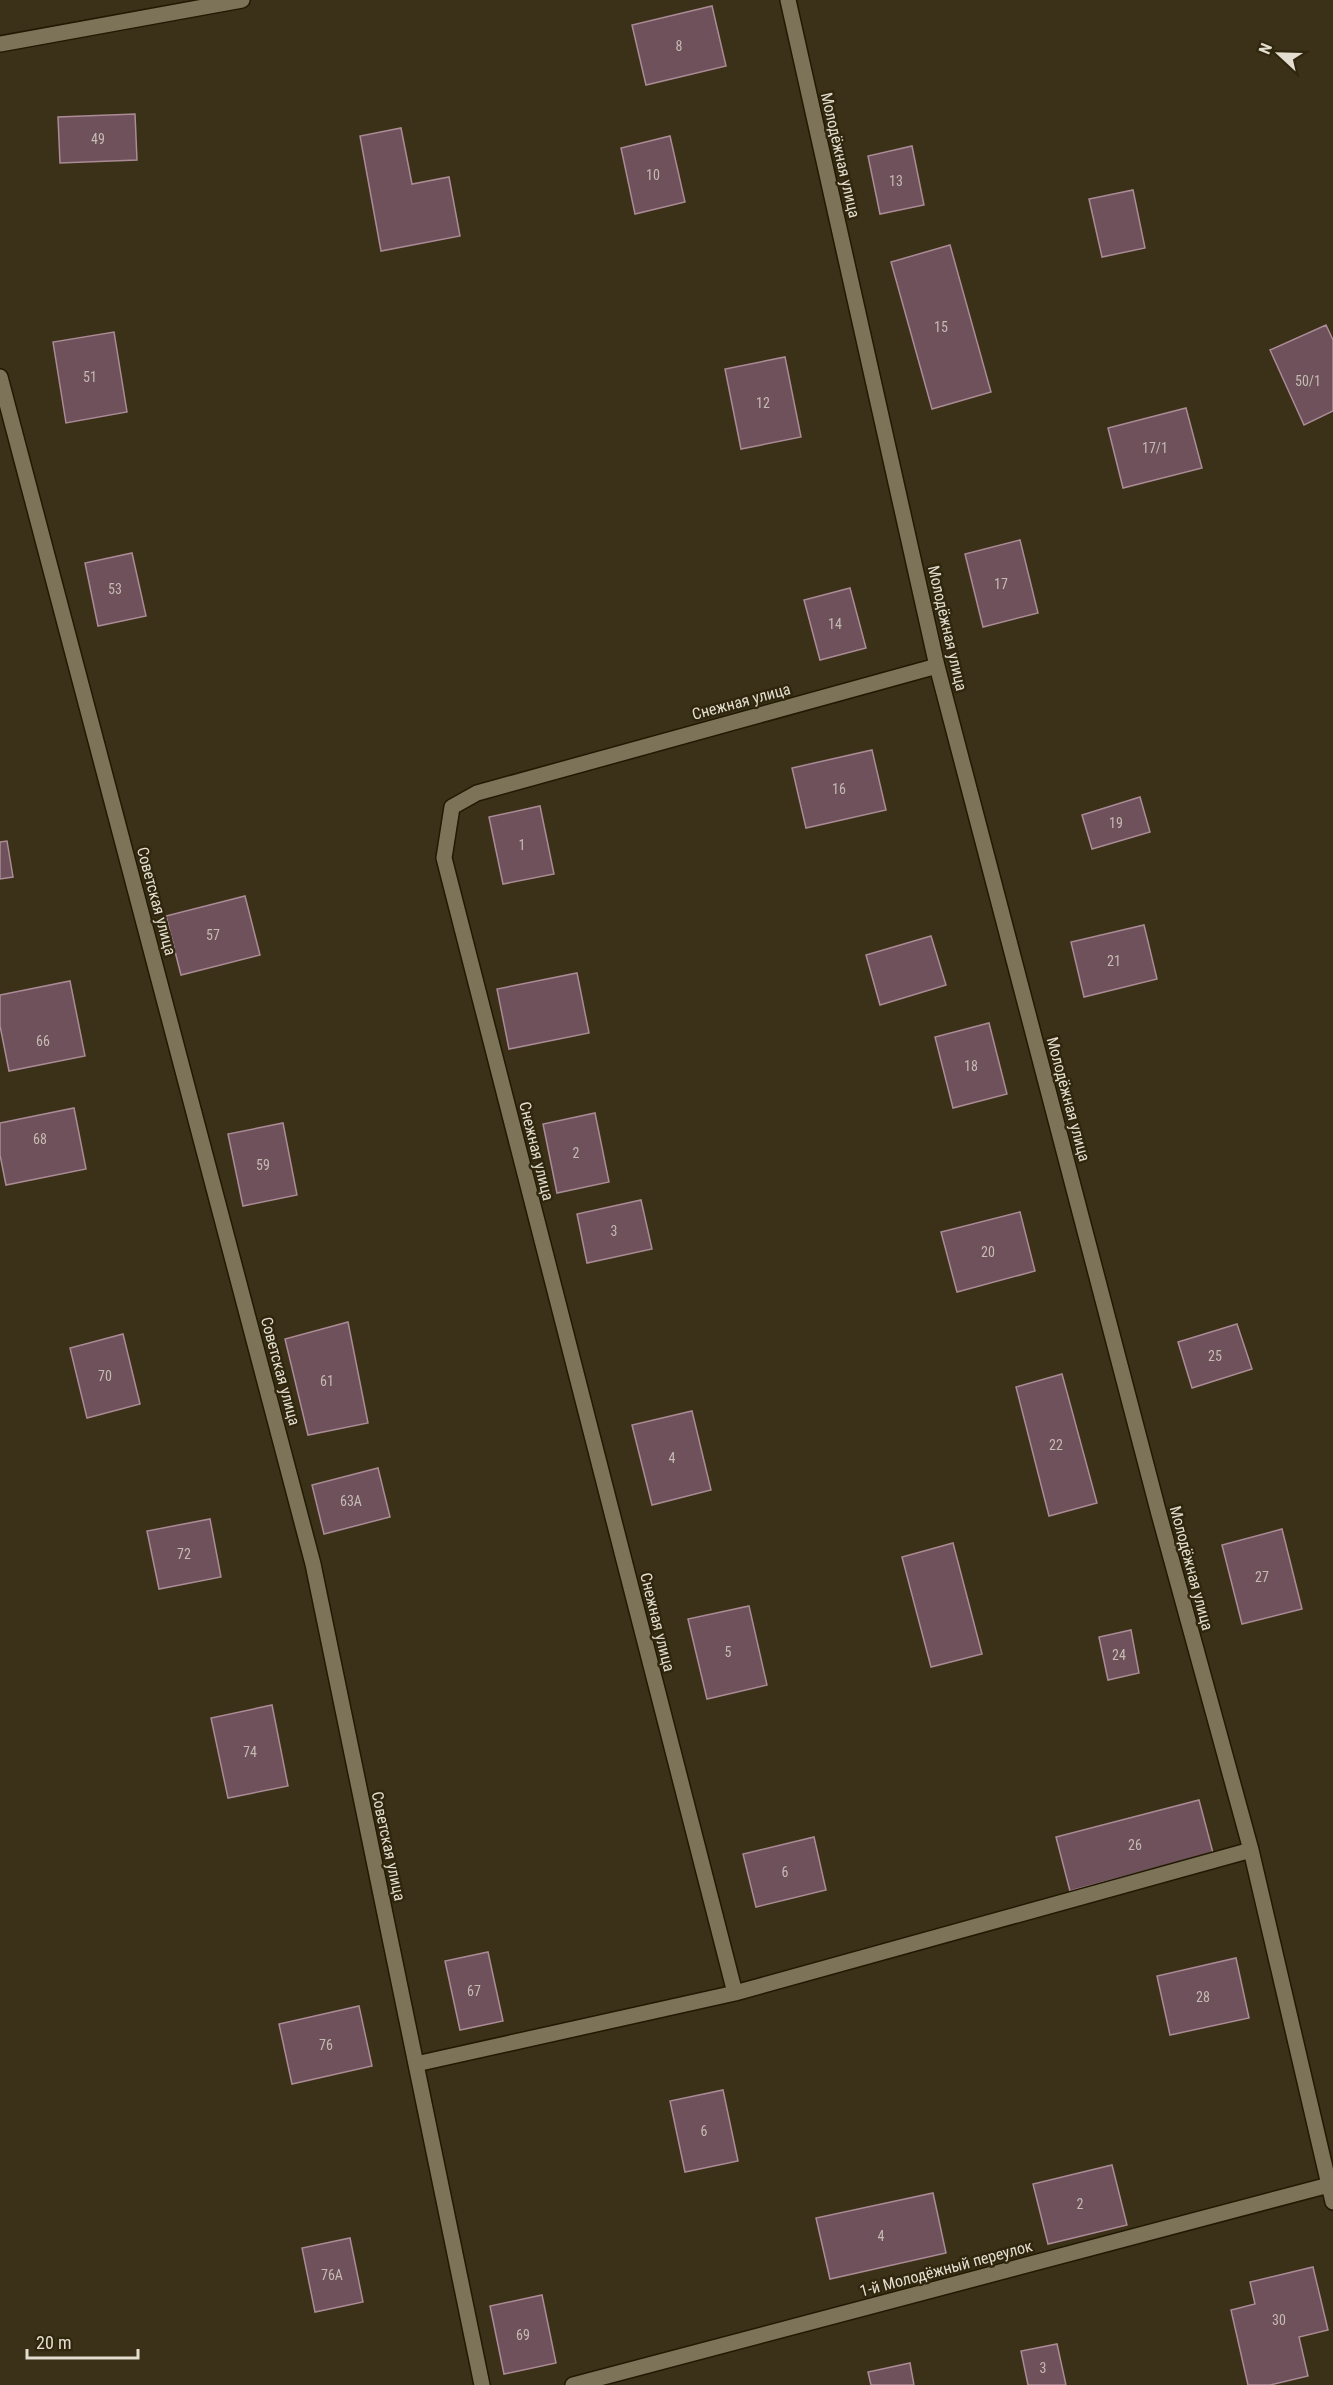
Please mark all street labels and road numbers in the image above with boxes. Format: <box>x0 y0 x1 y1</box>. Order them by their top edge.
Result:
street label: Молодёжная улица <box>817 91 864 220</box>
street label: Молодёжная улица <box>924 564 971 693</box>
street label: Снежная улица <box>690 679 792 724</box>
street label: Советская улица <box>133 845 180 957</box>
street label: Молодёжная улица <box>1043 1035 1094 1164</box>
street label: Снежная улица <box>515 1100 558 1203</box>
street label: Советская улица <box>257 1315 304 1427</box>
street label: Молодёжная улица <box>1166 1504 1217 1633</box>
street label: Снежная улица <box>636 1571 679 1674</box>
street label: Советская улица <box>368 1790 409 1903</box>
street label: 1-й Молодёжный переулок <box>858 2236 1035 2301</box>

